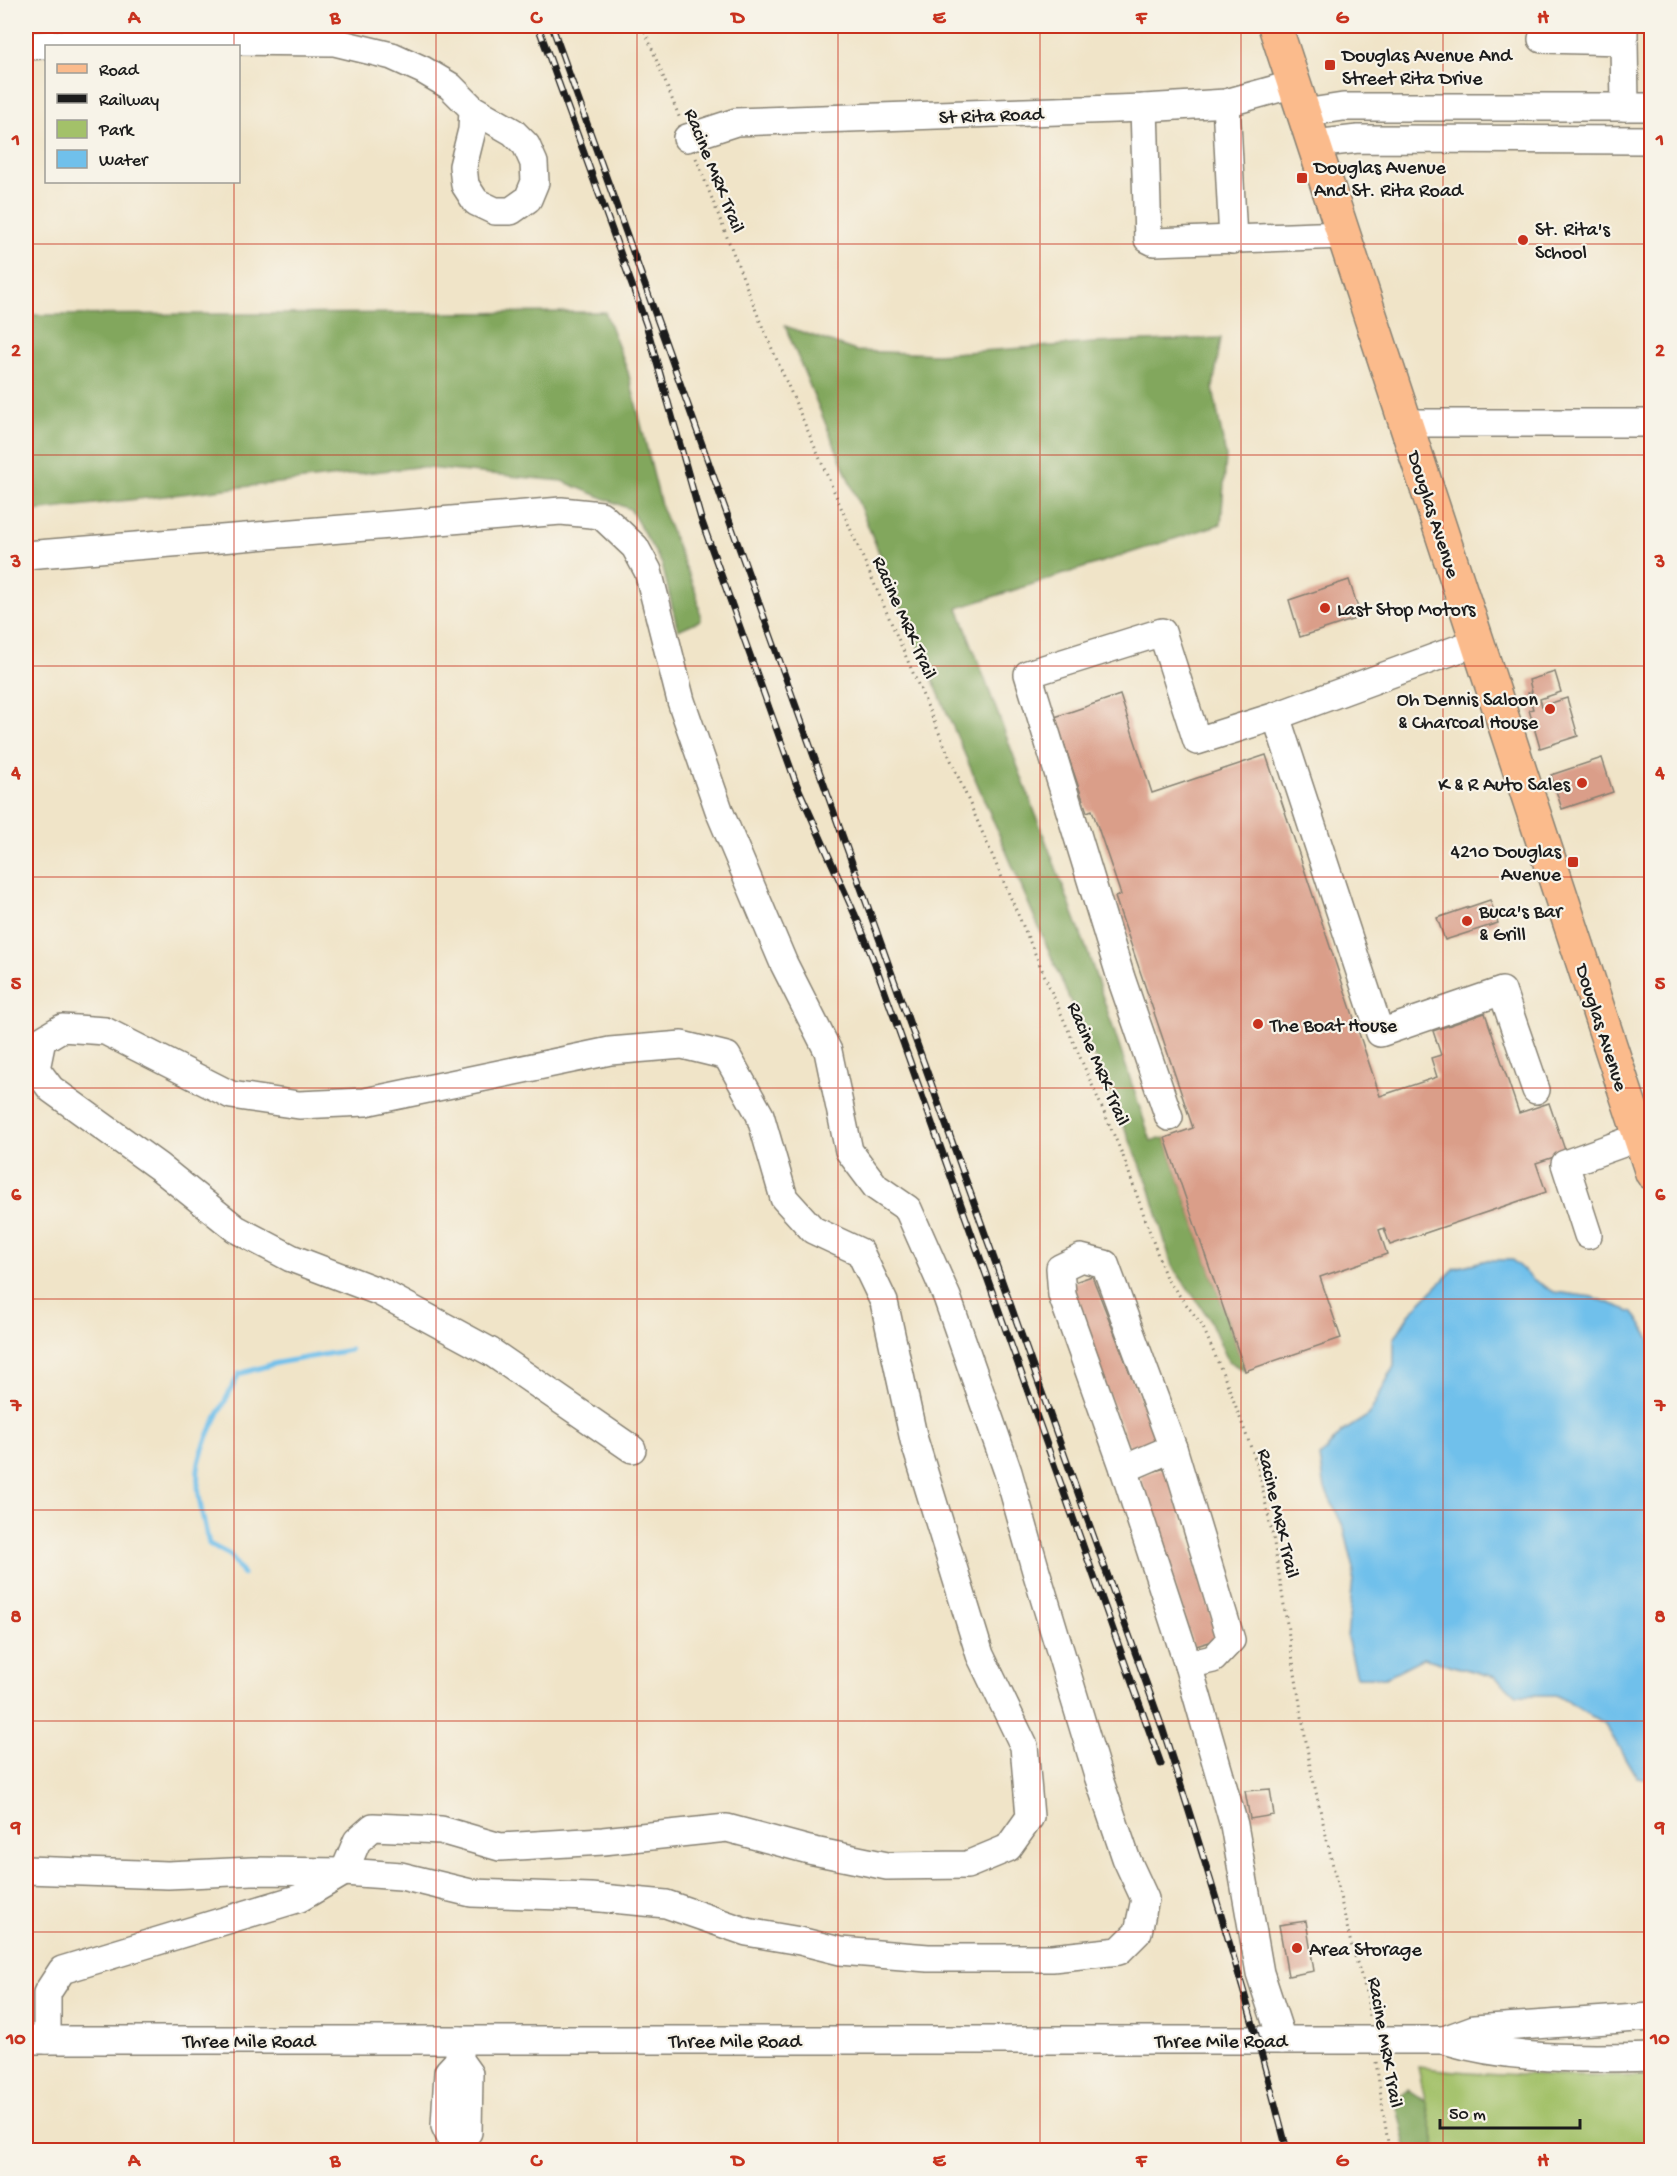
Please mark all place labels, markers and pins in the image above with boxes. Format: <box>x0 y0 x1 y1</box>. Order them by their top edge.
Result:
place label: Douglas Avenue And Street Rita Drive <box>1340 46 1514 92</box>
marker: Douglas Avenue And Street Rita Drive <box>1323 58 1337 72</box>
place label: Douglas Avenue And St. Rita Road <box>1312 158 1465 204</box>
marker: Douglas Avenue And St. Rita Road <box>1295 171 1309 185</box>
place label: St. Rita's School <box>1535 220 1611 266</box>
marker: St. Rita's School <box>1516 233 1530 247</box>
place label: Last Stop Motors <box>1337 600 1476 623</box>
marker: Last Stop Motors <box>1318 601 1332 615</box>
place label: Oh Dennis Saloon & Charcoal House <box>1397 690 1539 736</box>
marker: Oh Dennis Saloon & Charcoal House <box>1543 702 1557 716</box>
place label: K & R Auto Sales <box>1438 775 1571 798</box>
marker: K & R Auto Sales <box>1575 776 1589 790</box>
place label: 4210 Douglas Avenue <box>1451 842 1562 888</box>
marker: 4210 Douglas Avenue <box>1566 855 1580 869</box>
place label: Buca's Bar & Grill <box>1478 902 1564 948</box>
marker: Buca's Bar & Grill <box>1460 914 1474 928</box>
place label: The Boat House <box>1269 1016 1398 1039</box>
marker: The Boat House <box>1251 1017 1265 1031</box>
place label: Area Storage <box>1309 1940 1422 1963</box>
marker: Area Storage <box>1290 1941 1304 1955</box>

